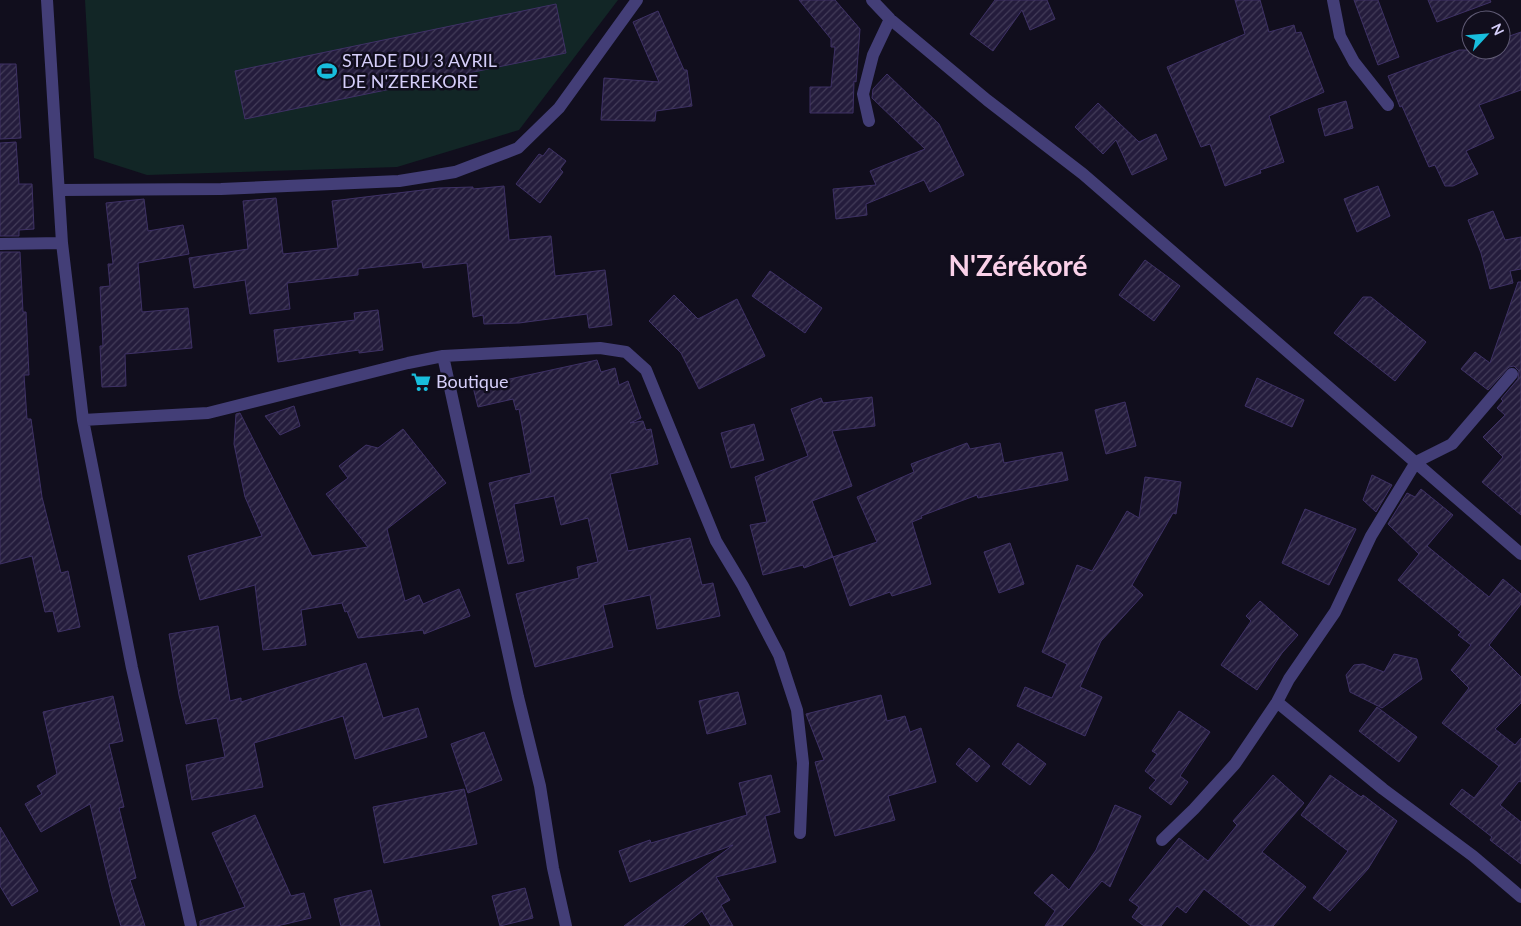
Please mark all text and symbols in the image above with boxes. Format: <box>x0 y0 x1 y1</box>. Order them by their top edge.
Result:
north arrow <box>1461 10 1511 60</box>
text: N <box>1488 21 1508 38</box>
place label: STADE DU 3 AVRIL DE N'ZEREKORE <box>342 49 497 92</box>
sports icon: STADE DU 3 AVRIL DE N'ZEREKORE <box>316 60 338 82</box>
district label: N'Zérékoré <box>948 248 1088 282</box>
place label: Boutique <box>436 370 508 392</box>
supermarket icon: Boutique <box>410 371 432 393</box>

